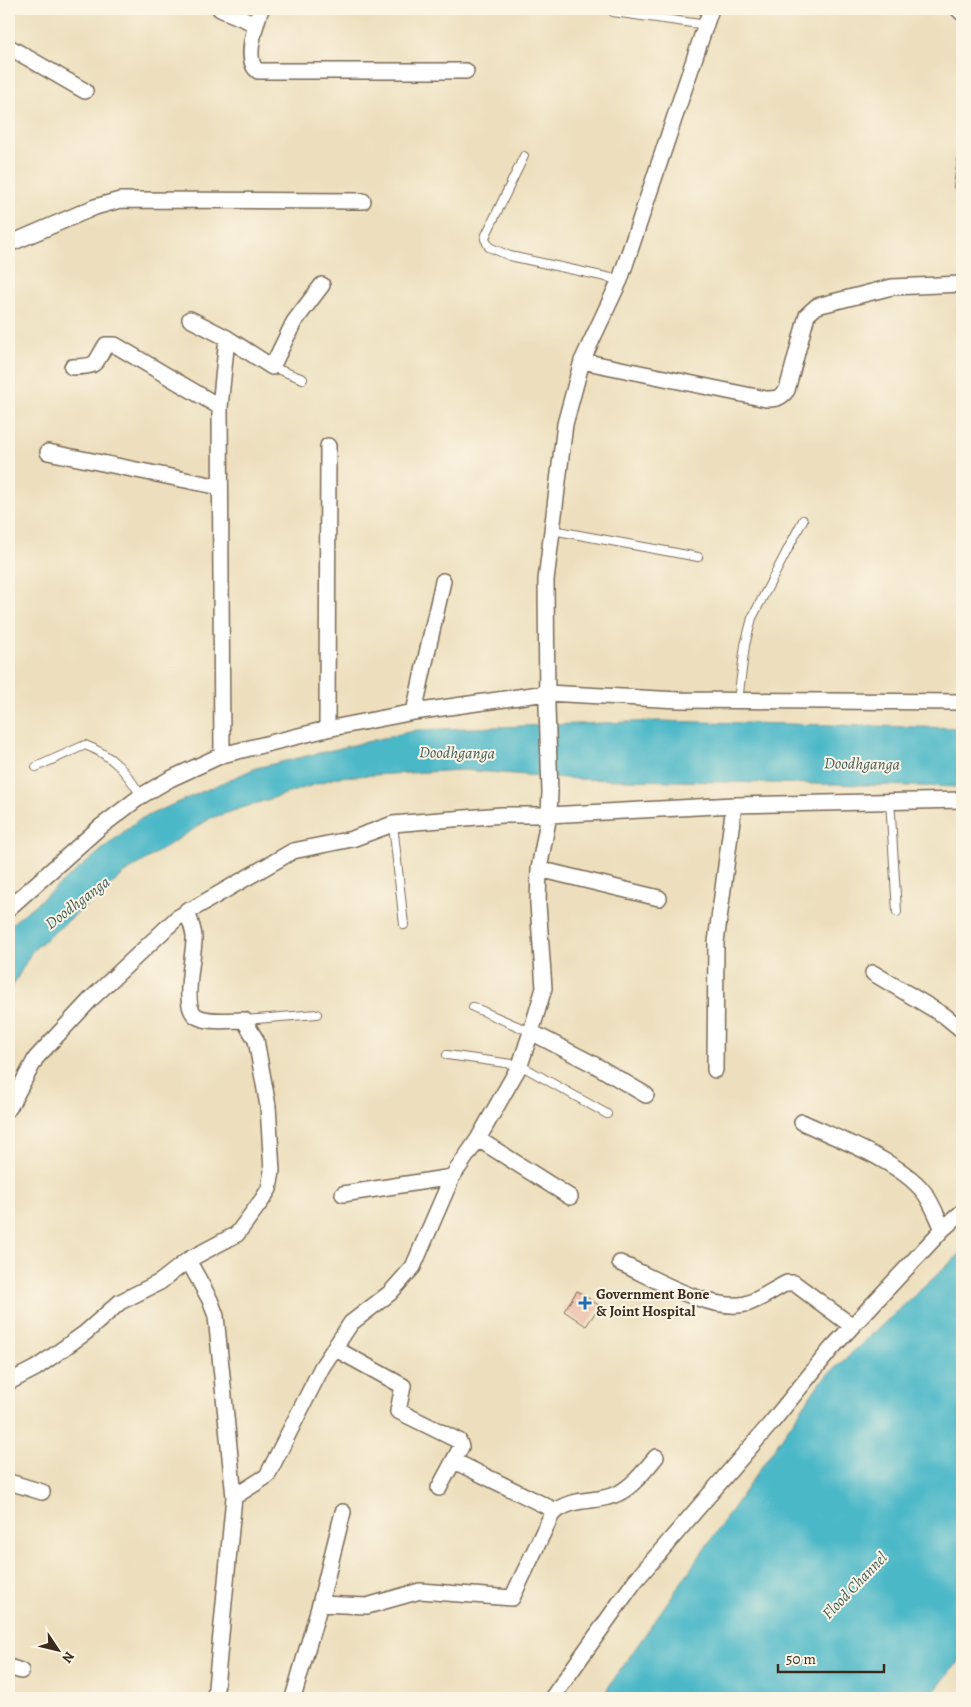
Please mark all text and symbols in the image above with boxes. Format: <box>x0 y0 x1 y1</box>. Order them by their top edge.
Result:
water label: Doodhganga <box>419 741 496 765</box>
water label: Doodhganga <box>824 752 901 776</box>
water label: Doodhganga <box>41 871 115 934</box>
place label: Government Bone & Joint Hospital <box>596 1284 709 1321</box>
marker: Government Bone & Joint Hospital <box>578 1296 592 1310</box>
water label: Flood Channel <box>817 1547 892 1624</box>
north arrow <box>32 1624 82 1674</box>
scale bar <box>778 1642 885 1674</box>
text: N <box>58 1648 79 1667</box>
text: 50 m <box>786 1649 816 1669</box>

